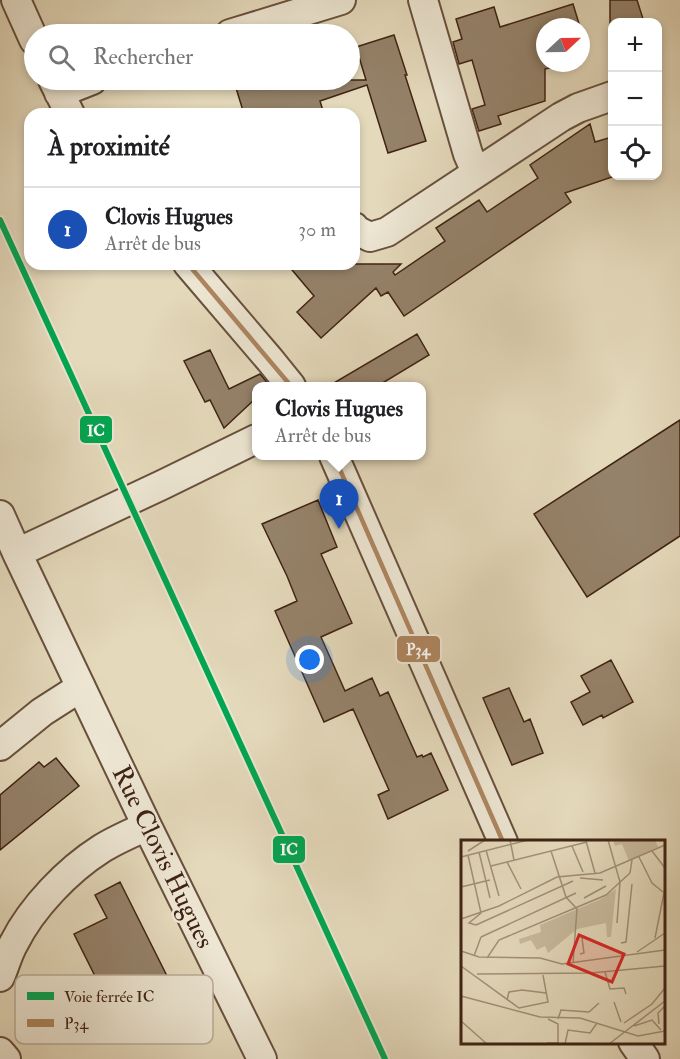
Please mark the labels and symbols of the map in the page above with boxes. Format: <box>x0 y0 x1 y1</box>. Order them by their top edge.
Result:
north arrow <box>536 18 590 72</box>
line badge: IC <box>79 415 113 444</box>
text: IC <box>87 421 105 441</box>
pin: 1 <box>320 480 358 529</box>
line badge: P34 <box>396 635 441 663</box>
text: P34 <box>406 640 431 660</box>
your location <box>295 645 324 674</box>
street label: Rue Clovis Hugues <box>105 760 221 954</box>
line badge: IC <box>272 835 306 864</box>
text: IC <box>280 840 298 860</box>
inset map <box>461 840 665 1044</box>
legend <box>15 975 213 1044</box>
text: Voie ferrée IC <box>64 987 154 1007</box>
text: P34 <box>64 1014 89 1034</box>

